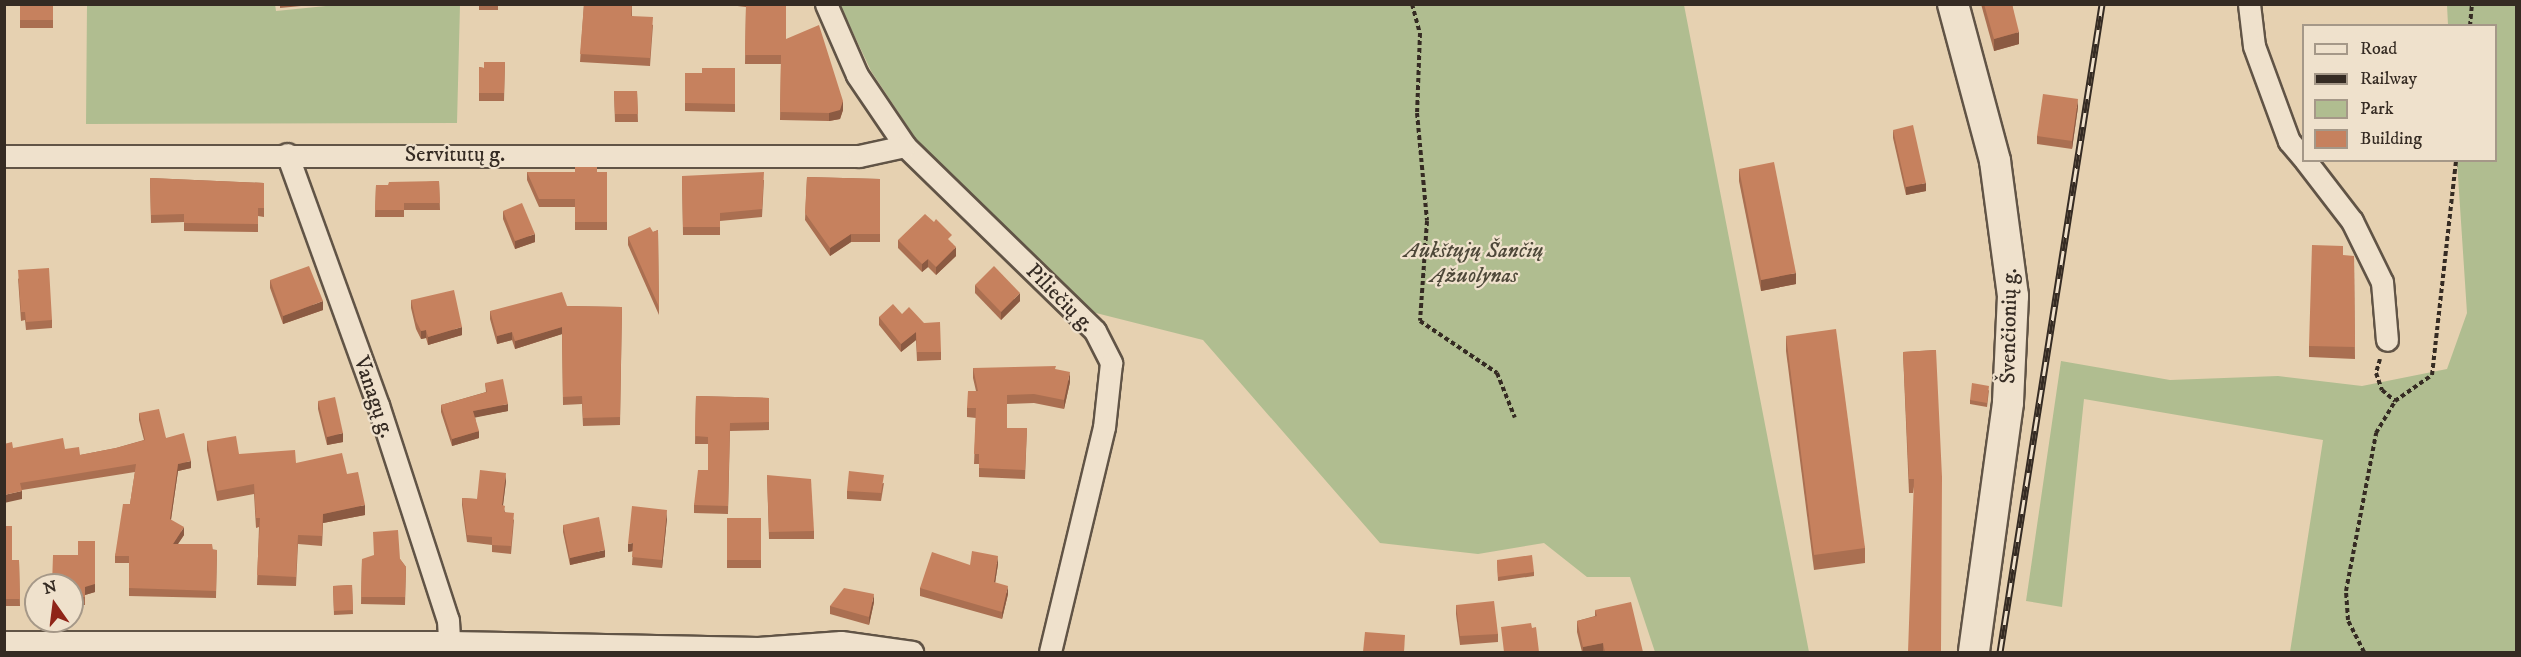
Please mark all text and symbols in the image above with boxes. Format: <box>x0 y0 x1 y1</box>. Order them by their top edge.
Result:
legend <box>2302 24 2497 162</box>
text: Road <box>2360 38 2397 60</box>
text: Railway <box>2360 68 2417 90</box>
text: Park <box>2360 98 2394 120</box>
text: Building <box>2360 128 2422 150</box>
street label: Servitutų g. <box>405 142 505 168</box>
park label: Aukštųjų Šančių Ąžuolynas <box>1404 237 1544 288</box>
street label: Piliečių g. <box>1020 258 1100 338</box>
street label: Švenčionių g. <box>1995 268 2023 384</box>
street label: Vanagų g. <box>348 353 400 441</box>
north arrow <box>24 573 84 633</box>
text: N <box>41 576 59 599</box>

